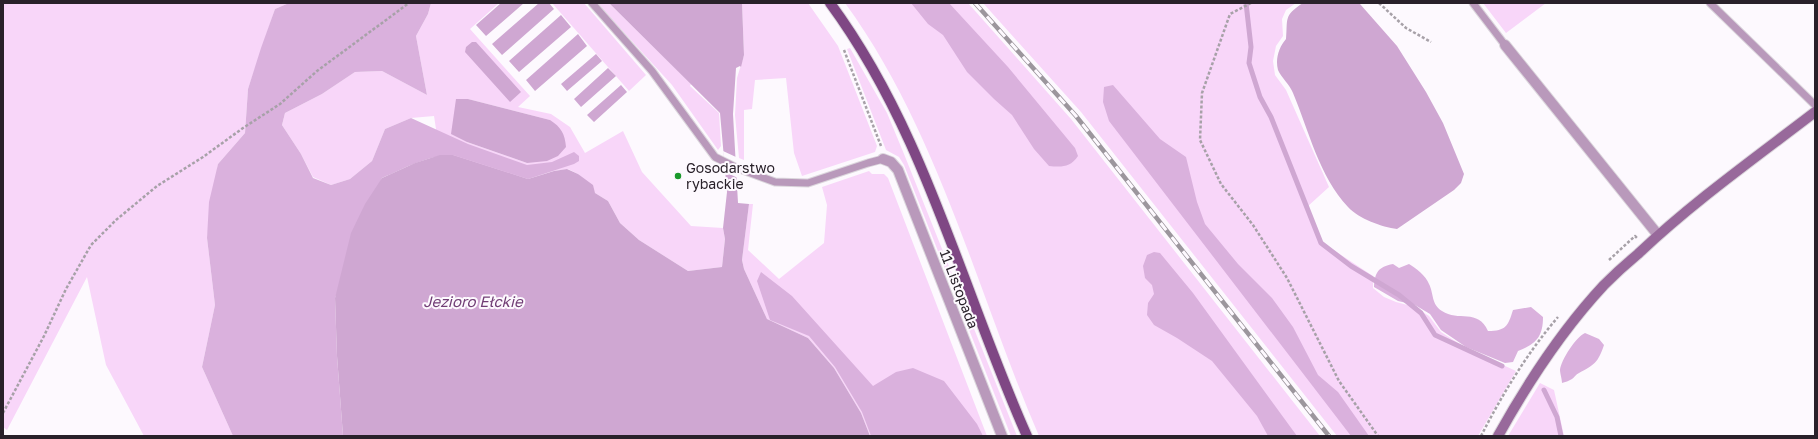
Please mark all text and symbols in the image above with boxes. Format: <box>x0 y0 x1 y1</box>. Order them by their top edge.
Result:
place label: Gosodarstwo rybackie <box>686 159 775 192</box>
marker: Gosodarstwo rybackie <box>673 171 683 181</box>
street label: 11 Listopada <box>937 247 982 331</box>
water label: Jezioro Ełckie <box>423 292 524 310</box>

